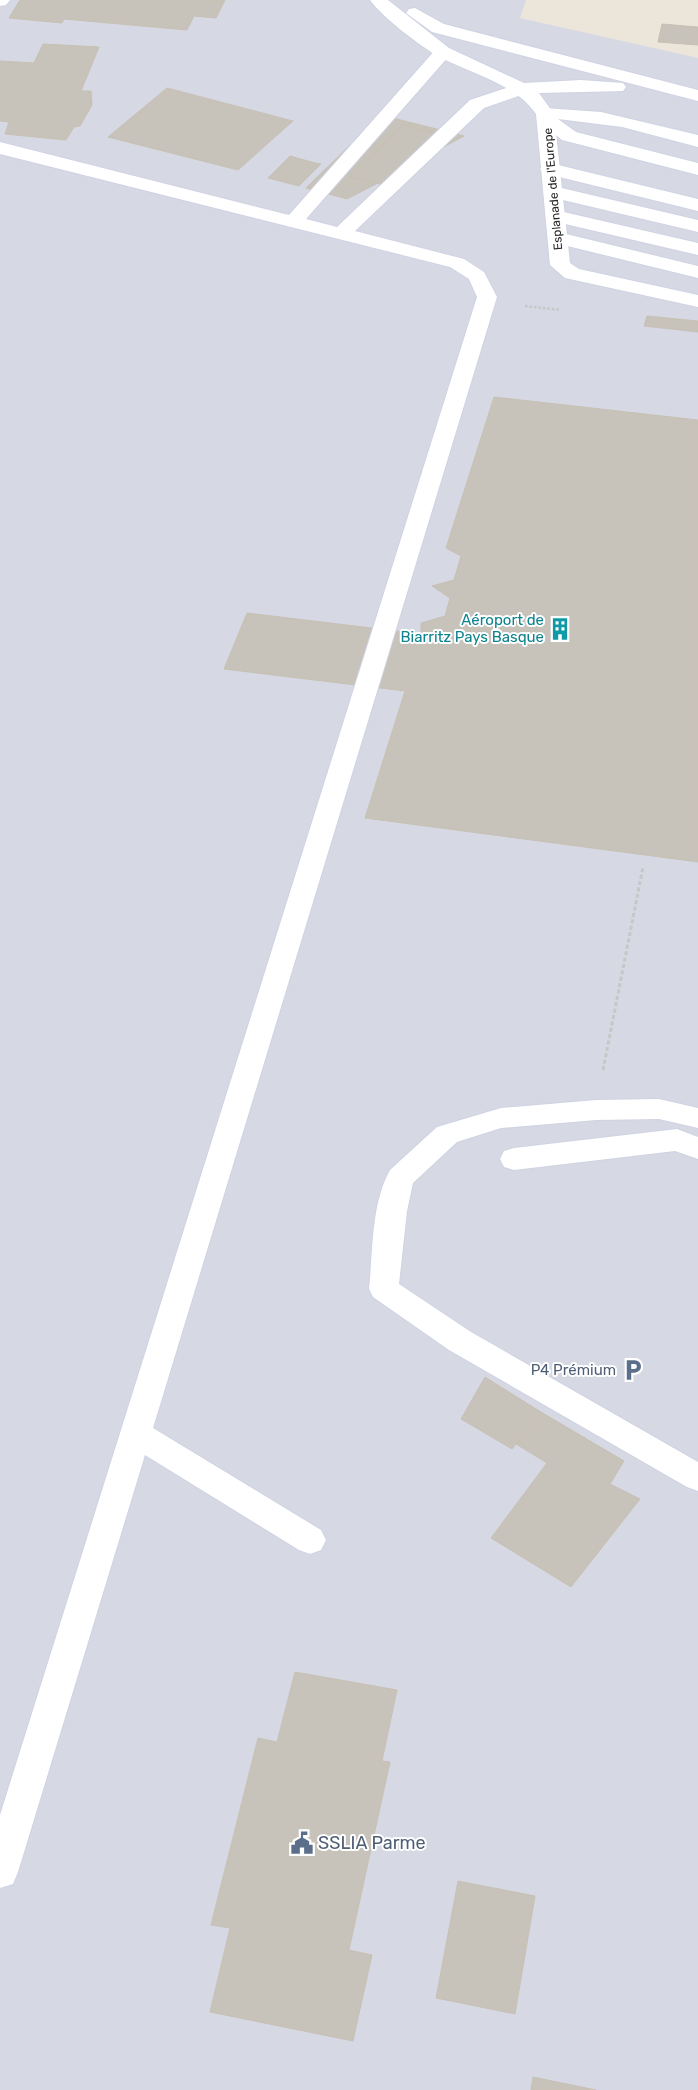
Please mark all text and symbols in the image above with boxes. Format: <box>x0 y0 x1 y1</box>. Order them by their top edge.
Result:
street label: Esplanade de l'Europe <box>541 127 565 251</box>
place label: Aéroport de Biarritz Pays Basque <box>401 611 544 646</box>
building icon: Aéroport de Biarritz Pays Basque <box>547 616 573 642</box>
parking icon: P4 Prémium <box>620 1357 646 1383</box>
place label: P4 Prémium <box>531 1361 616 1379</box>
public building icon: SSLIA Parme <box>289 1830 315 1856</box>
place label: SSLIA Parme <box>318 1832 426 1854</box>

